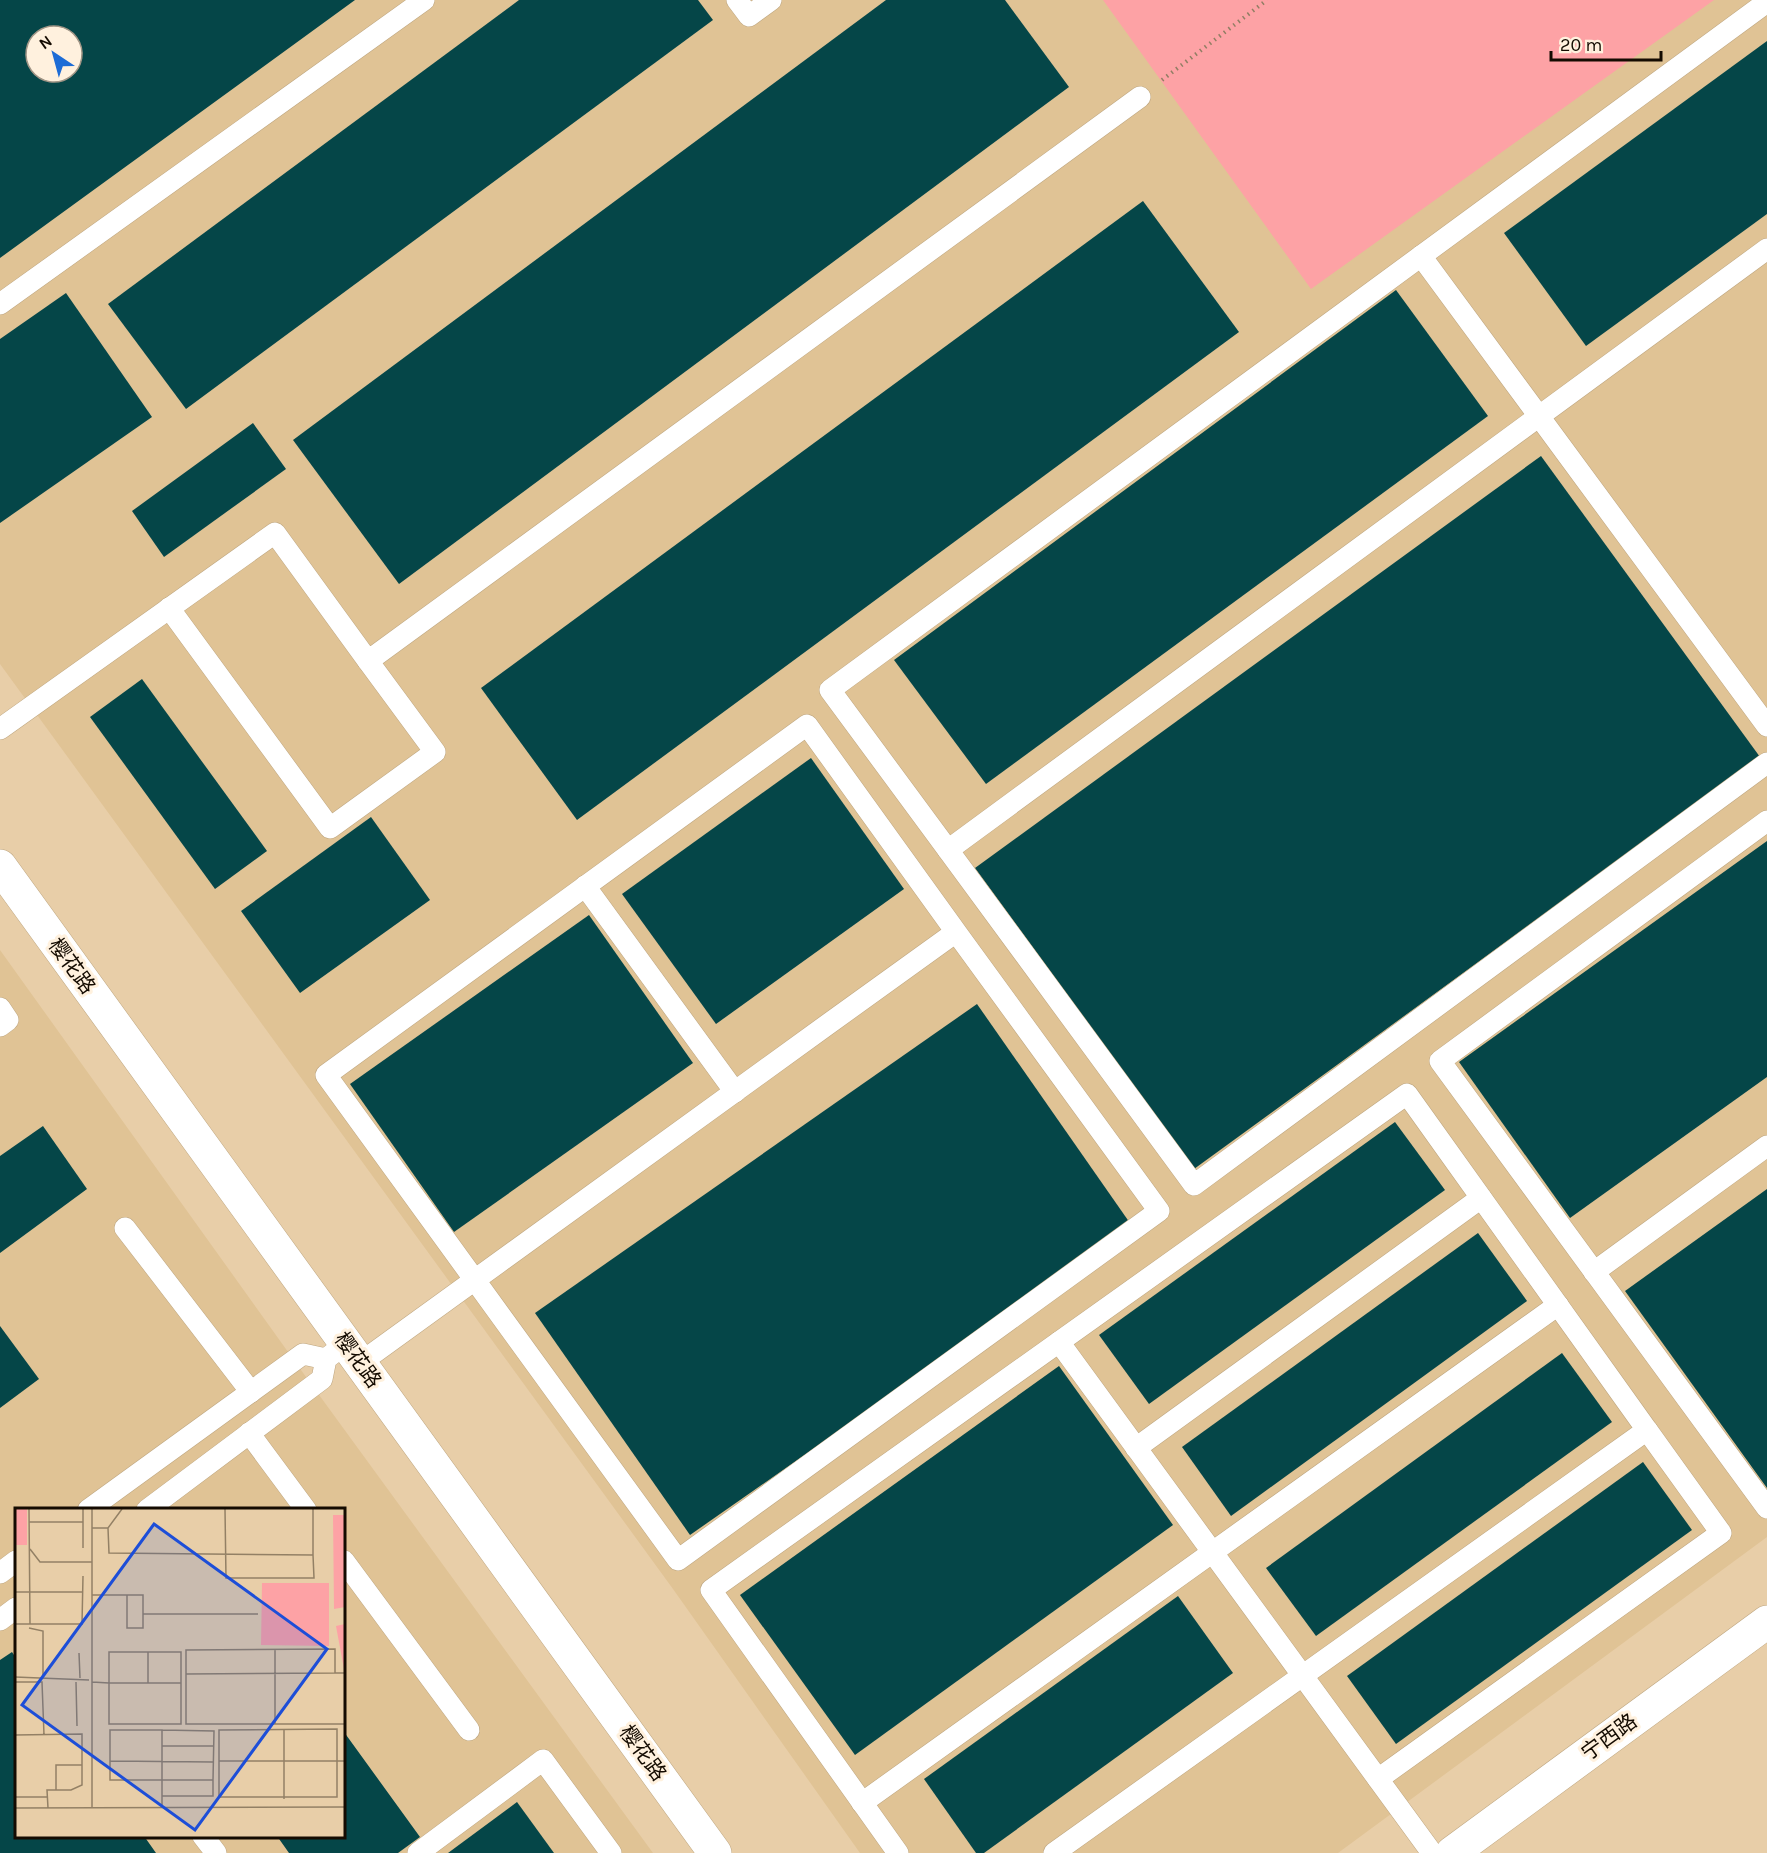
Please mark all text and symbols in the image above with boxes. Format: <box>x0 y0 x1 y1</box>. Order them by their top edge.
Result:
north arrow <box>24 24 84 84</box>
scale bar <box>1551 24 1660 62</box>
text: N <box>35 31 56 53</box>
text: 20 m <box>1560 34 1602 56</box>
street label: 樱花路 <box>44 933 100 999</box>
street label: 樱花路 <box>330 1327 386 1393</box>
inset map <box>15 1508 345 1838</box>
street label: 宁西路 <box>1576 1709 1642 1765</box>
street label: 樱花路 <box>615 1720 671 1786</box>

